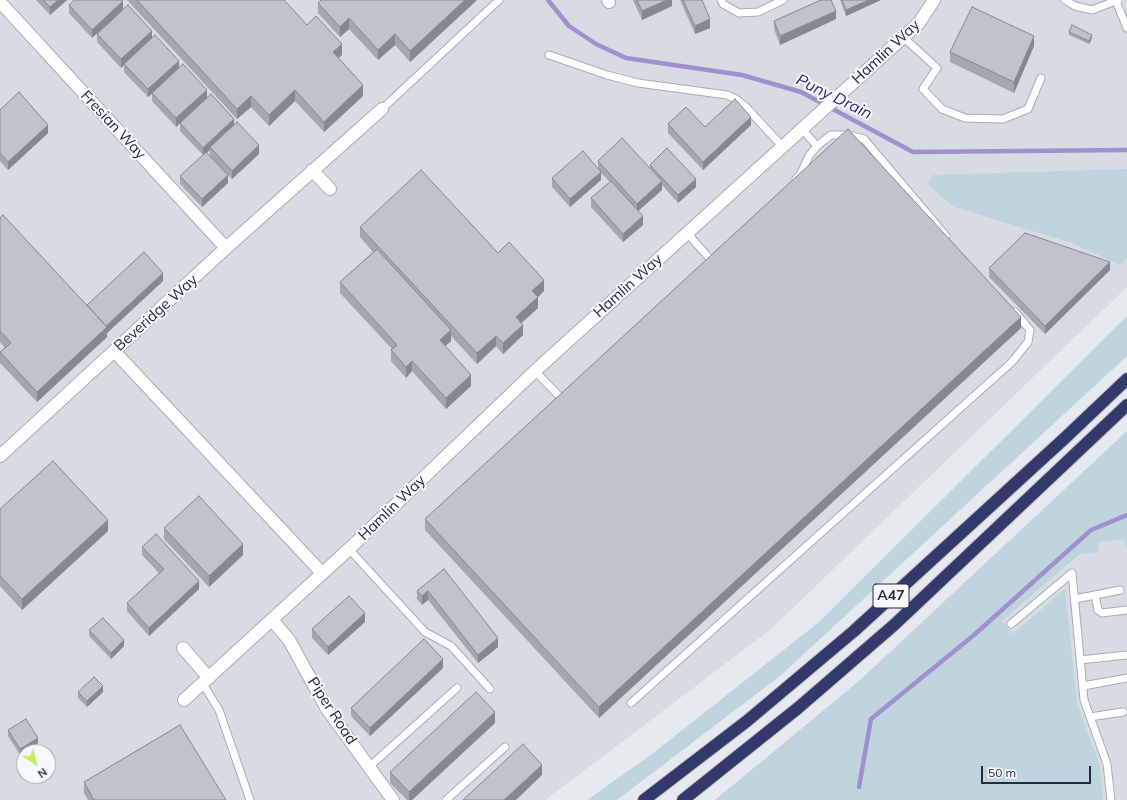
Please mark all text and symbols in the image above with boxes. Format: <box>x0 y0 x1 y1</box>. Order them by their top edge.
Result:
street label: Hamlin Way <box>848 16 924 88</box>
water label: Puny Drain <box>793 70 875 124</box>
street label: Fresian Way <box>77 87 149 163</box>
street label: Hamlin Way <box>590 250 666 322</box>
street label: Beveridge Way <box>111 271 201 355</box>
street label: Hamlin Way <box>355 472 429 544</box>
road number: A47 <box>873 584 909 608</box>
street label: Piper Road <box>304 674 360 748</box>
north arrow <box>16 744 56 784</box>
scale bar <box>983 758 1093 784</box>
text: N <box>35 765 50 781</box>
text: 50 m <box>988 765 1016 780</box>

